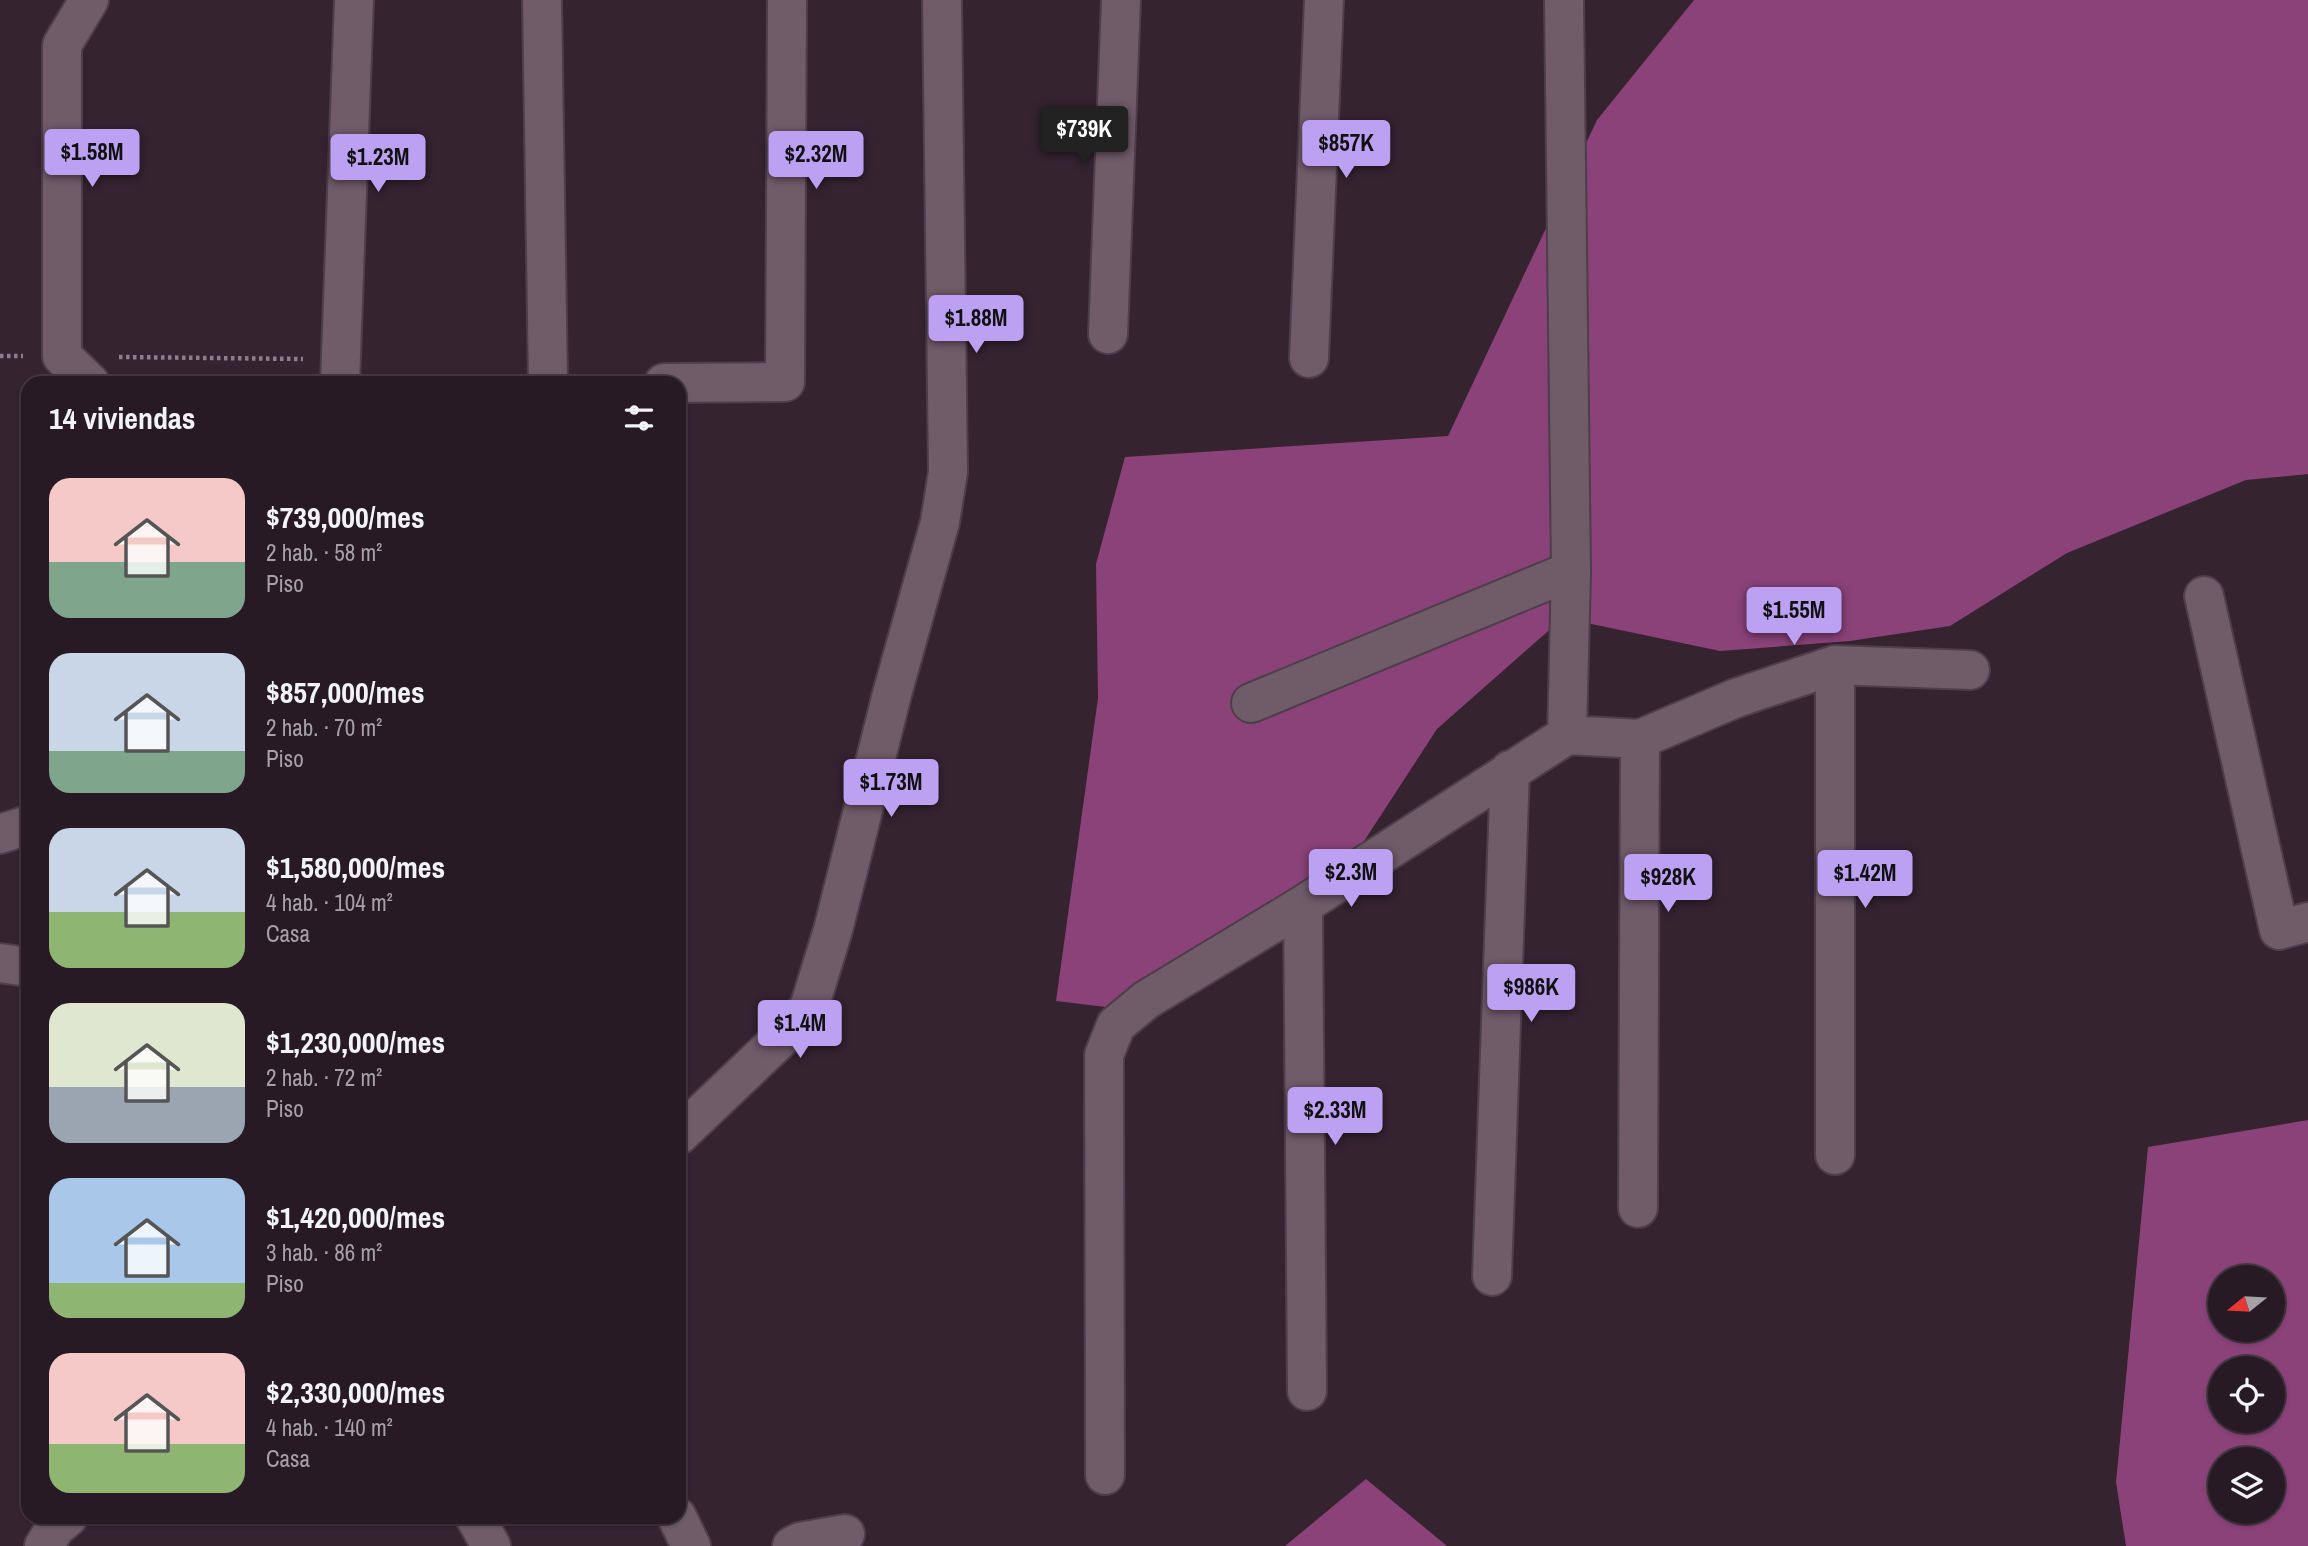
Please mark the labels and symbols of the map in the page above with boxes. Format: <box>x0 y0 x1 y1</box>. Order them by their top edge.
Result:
pin: $739K <box>1035 106 1133 166</box>
pin: $857K <box>1297 120 1395 180</box>
pin: $1.58M <box>35 130 149 189</box>
pin: $2.32M <box>759 132 873 191</box>
pin: $1.23M <box>321 134 435 194</box>
pin: $1.88M <box>919 296 1033 355</box>
pin: $1.55M <box>1737 588 1851 647</box>
pin: $1.73M <box>834 760 948 819</box>
pin: $2.3M <box>1302 850 1400 909</box>
pin: $1.42M <box>1808 850 1922 910</box>
pin: $928K <box>1619 855 1717 914</box>
pin: $986K <box>1482 964 1580 1024</box>
pin: $1.4M <box>751 1000 849 1060</box>
pin: $2.33M <box>1278 1088 1392 1147</box>
north arrow <box>2208 1265 2286 1342</box>

